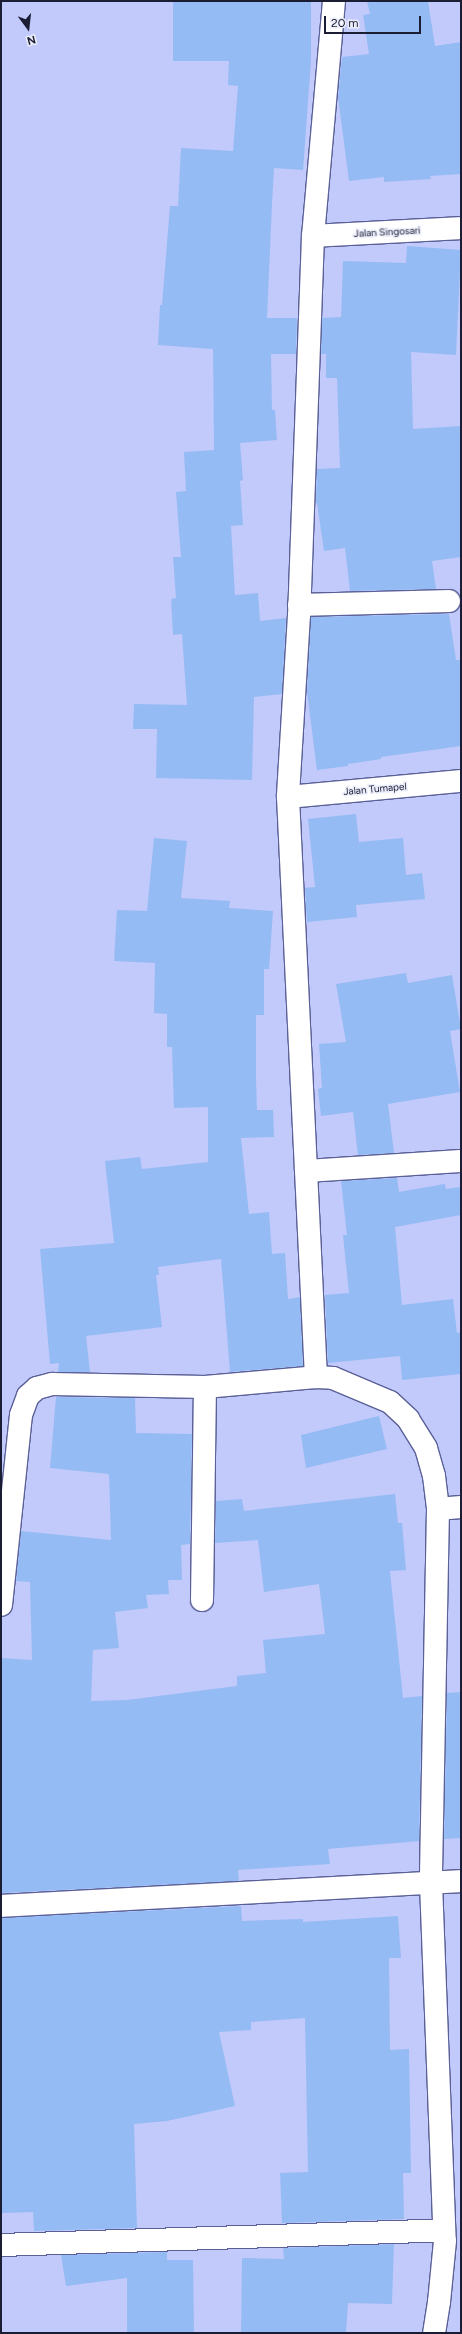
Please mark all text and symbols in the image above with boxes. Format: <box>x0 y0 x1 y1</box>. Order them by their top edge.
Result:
north arrow <box>8 8 48 48</box>
scale bar <box>326 8 423 34</box>
text: 20 m <box>331 16 359 30</box>
text: N <box>25 33 37 47</box>
street label: Jalan Singosari <box>353 224 421 240</box>
street label: Jalan Tumapel <box>343 780 407 798</box>

